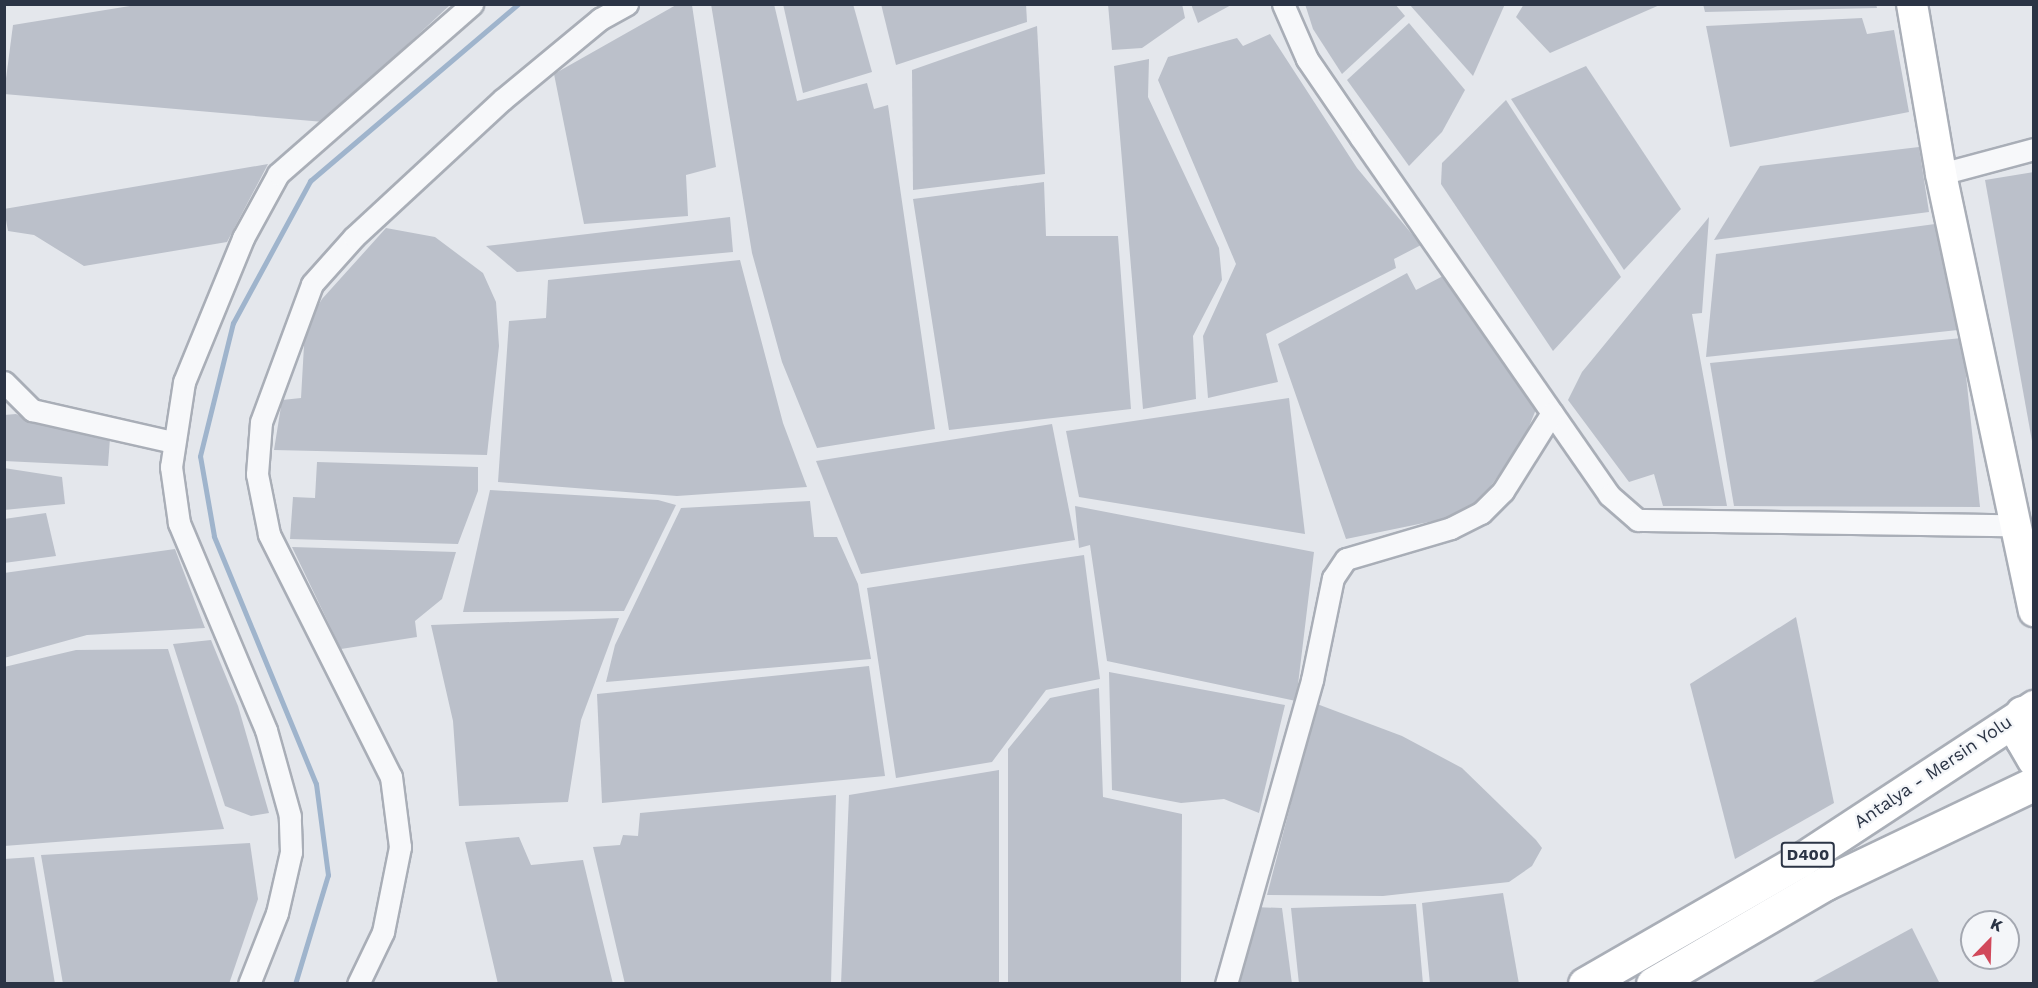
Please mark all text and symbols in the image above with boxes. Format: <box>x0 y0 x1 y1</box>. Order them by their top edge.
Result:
street label: Antalya - Mersin Yolu <box>1849 711 2017 833</box>
road number: D400 <box>1780 842 1836 868</box>
north arrow <box>1960 910 2020 970</box>
text: K <box>1988 914 2005 936</box>

